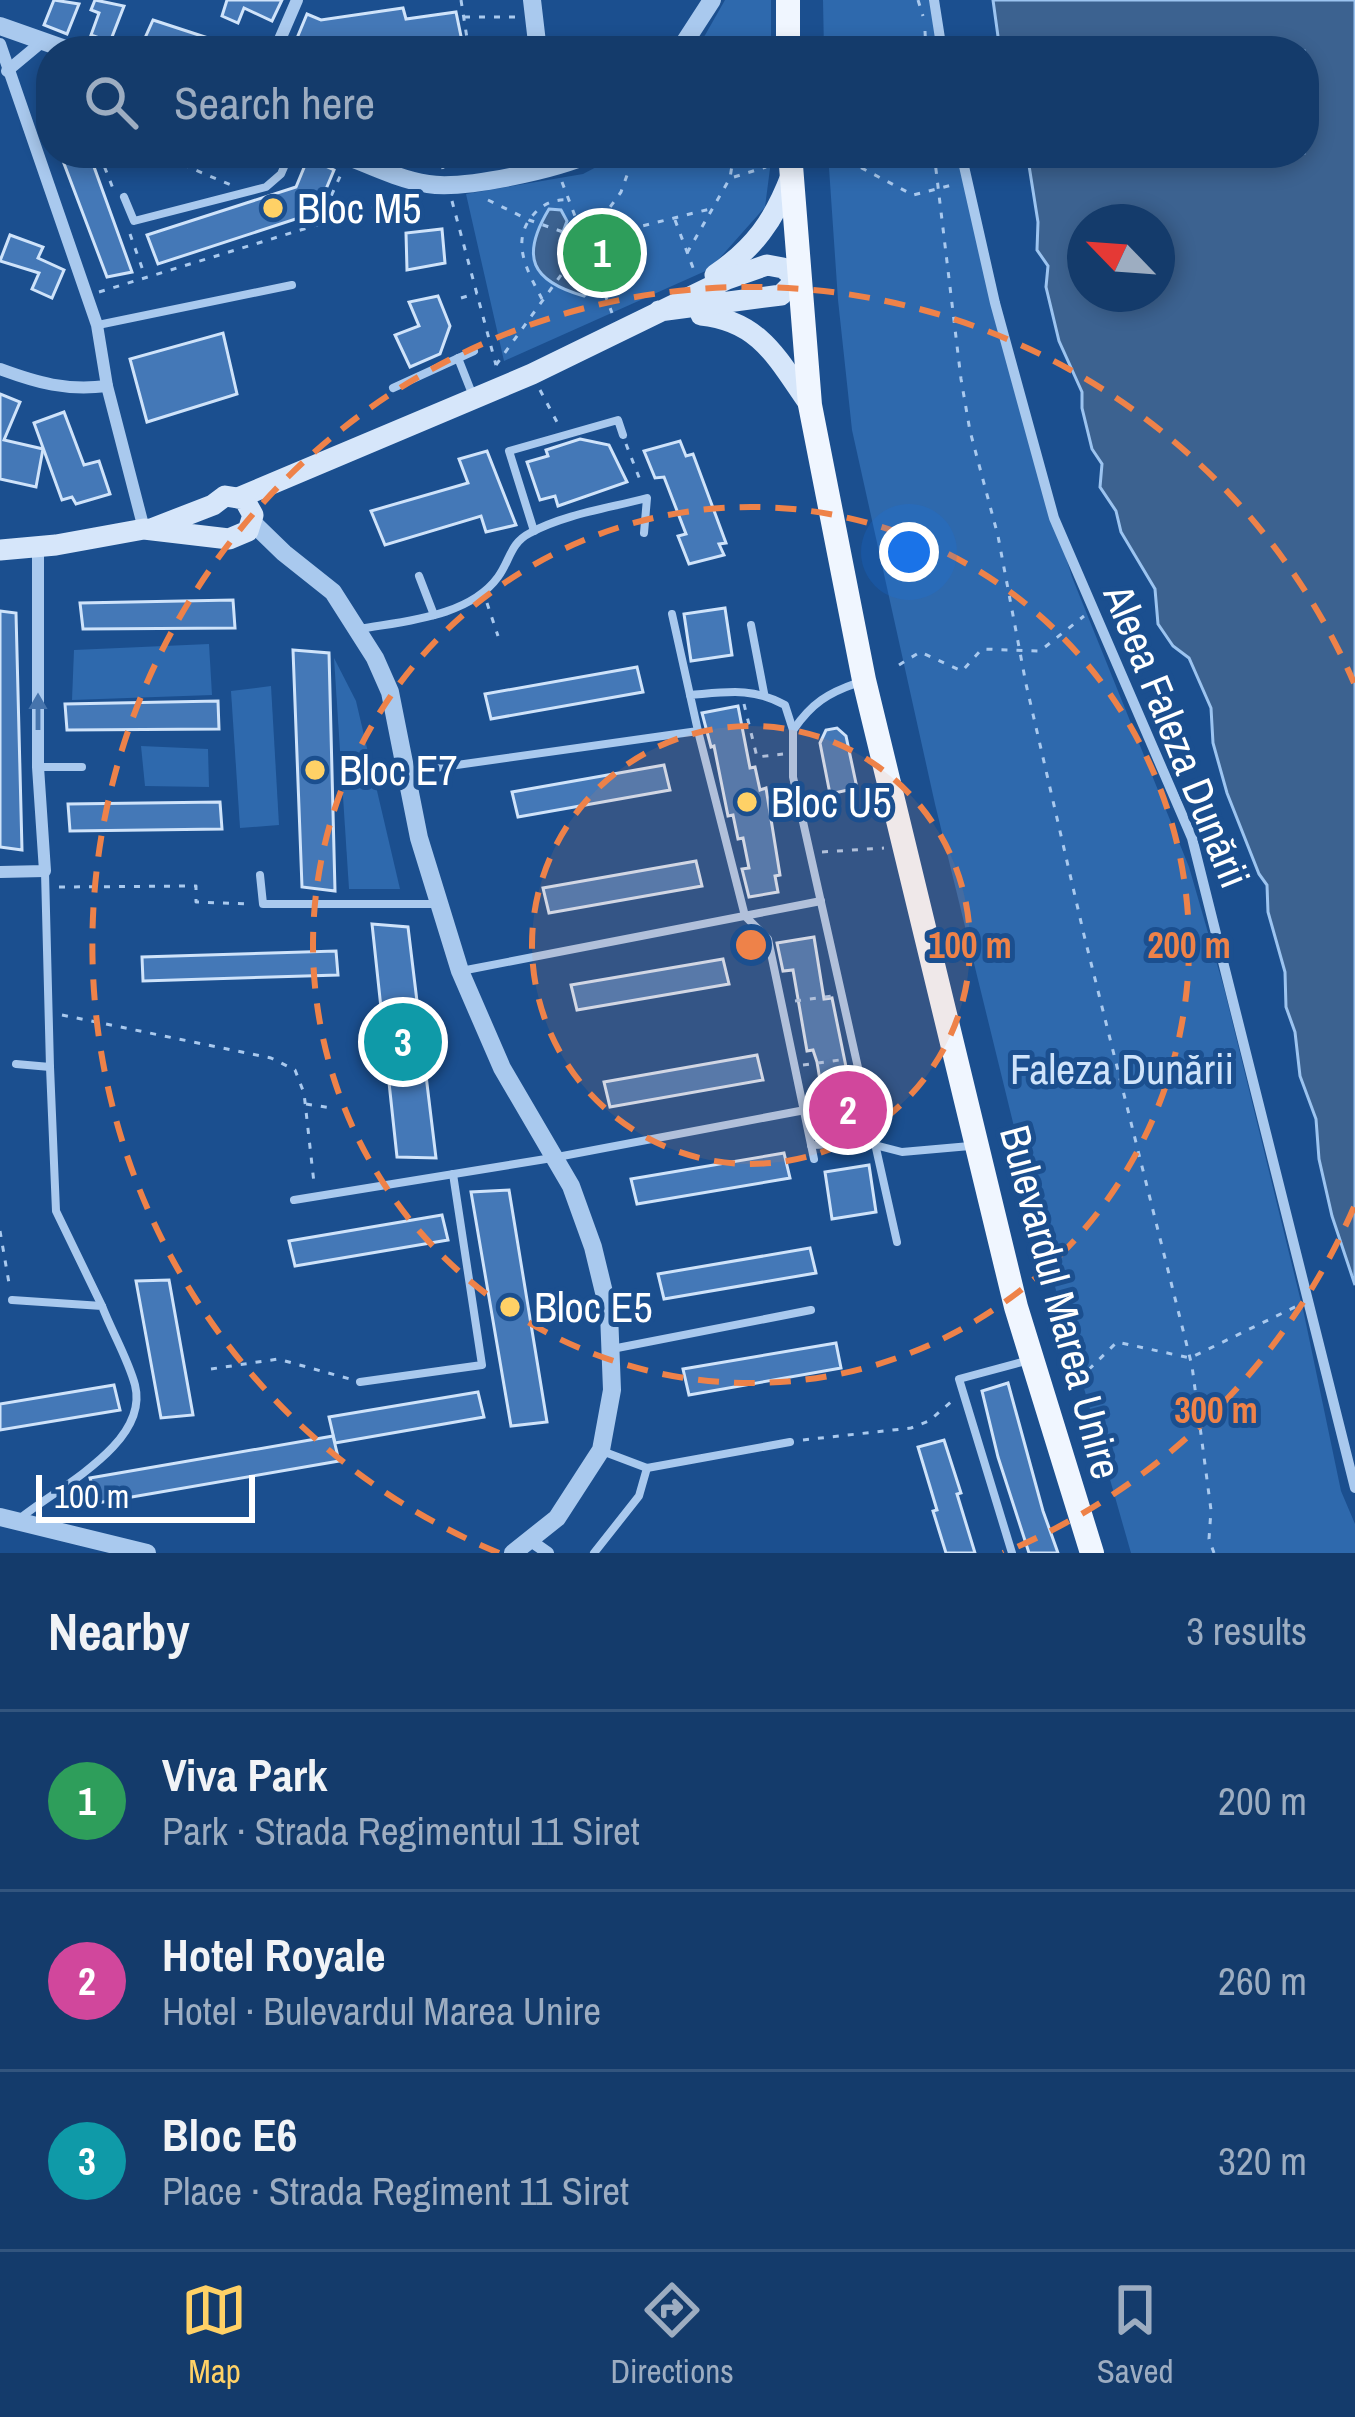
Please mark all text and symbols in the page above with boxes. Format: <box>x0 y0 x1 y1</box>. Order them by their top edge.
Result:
search box <box>36 36 1319 168</box>
icon: search <box>78 69 144 135</box>
text: Search here <box>174 72 375 133</box>
place label: Bloc M5 <box>297 180 421 236</box>
marker: Bloc M5 <box>260 195 286 221</box>
north arrow <box>1067 204 1175 312</box>
pin: 1 <box>563 208 641 298</box>
your location <box>879 522 939 582</box>
street label: Aleea Faleza Dunării <box>1090 575 1263 896</box>
one-way arrow <box>28 692 48 730</box>
place label: Bloc E7 <box>339 742 458 798</box>
marker: Bloc E7 <box>302 757 328 783</box>
place label: Bloc U5 <box>771 774 892 830</box>
marker: Bloc U5 <box>734 789 760 815</box>
text: 100 m <box>928 921 1012 969</box>
text: 200 m <box>1147 921 1231 969</box>
centre of rings <box>730 924 772 966</box>
pin: 3 <box>364 997 442 1087</box>
park label: Faleza Dunării <box>1010 1041 1234 1097</box>
pin: 2 <box>809 1065 887 1155</box>
street label: Bulevardul Marea Unire <box>987 1119 1135 1485</box>
place label: Bloc E5 <box>534 1279 653 1335</box>
marker: Bloc E5 <box>497 1294 523 1320</box>
text: 300 m <box>1174 1386 1258 1434</box>
scale bar <box>36 1469 255 1522</box>
text: 100 m <box>54 1474 129 1518</box>
text: Nearby <box>48 1597 190 1666</box>
text: 3 results <box>1186 1605 1307 1657</box>
text: Viva Park <box>162 1744 328 1805</box>
text: 1 <box>78 1775 96 1827</box>
text: 200 m <box>1218 1775 1307 1827</box>
text: Park · Strada Regimentul 11 Siret <box>162 1805 640 1857</box>
text: Hotel Royale <box>162 1924 386 1985</box>
text: 2 <box>78 1955 96 2007</box>
text: 260 m <box>1218 1955 1307 2007</box>
text: Hotel · Bulevardul Marea Unire <box>162 1985 601 2037</box>
text: Bloc E6 <box>162 2104 297 2165</box>
text: 3 <box>78 2135 96 2187</box>
text: 320 m <box>1218 2135 1307 2187</box>
text: Place · Strada Regiment 11 Siret <box>162 2165 629 2217</box>
tab: Map <box>181 2277 247 2393</box>
tab: Directions <box>610 2277 734 2393</box>
tab: Saved <box>1097 2277 1173 2393</box>

